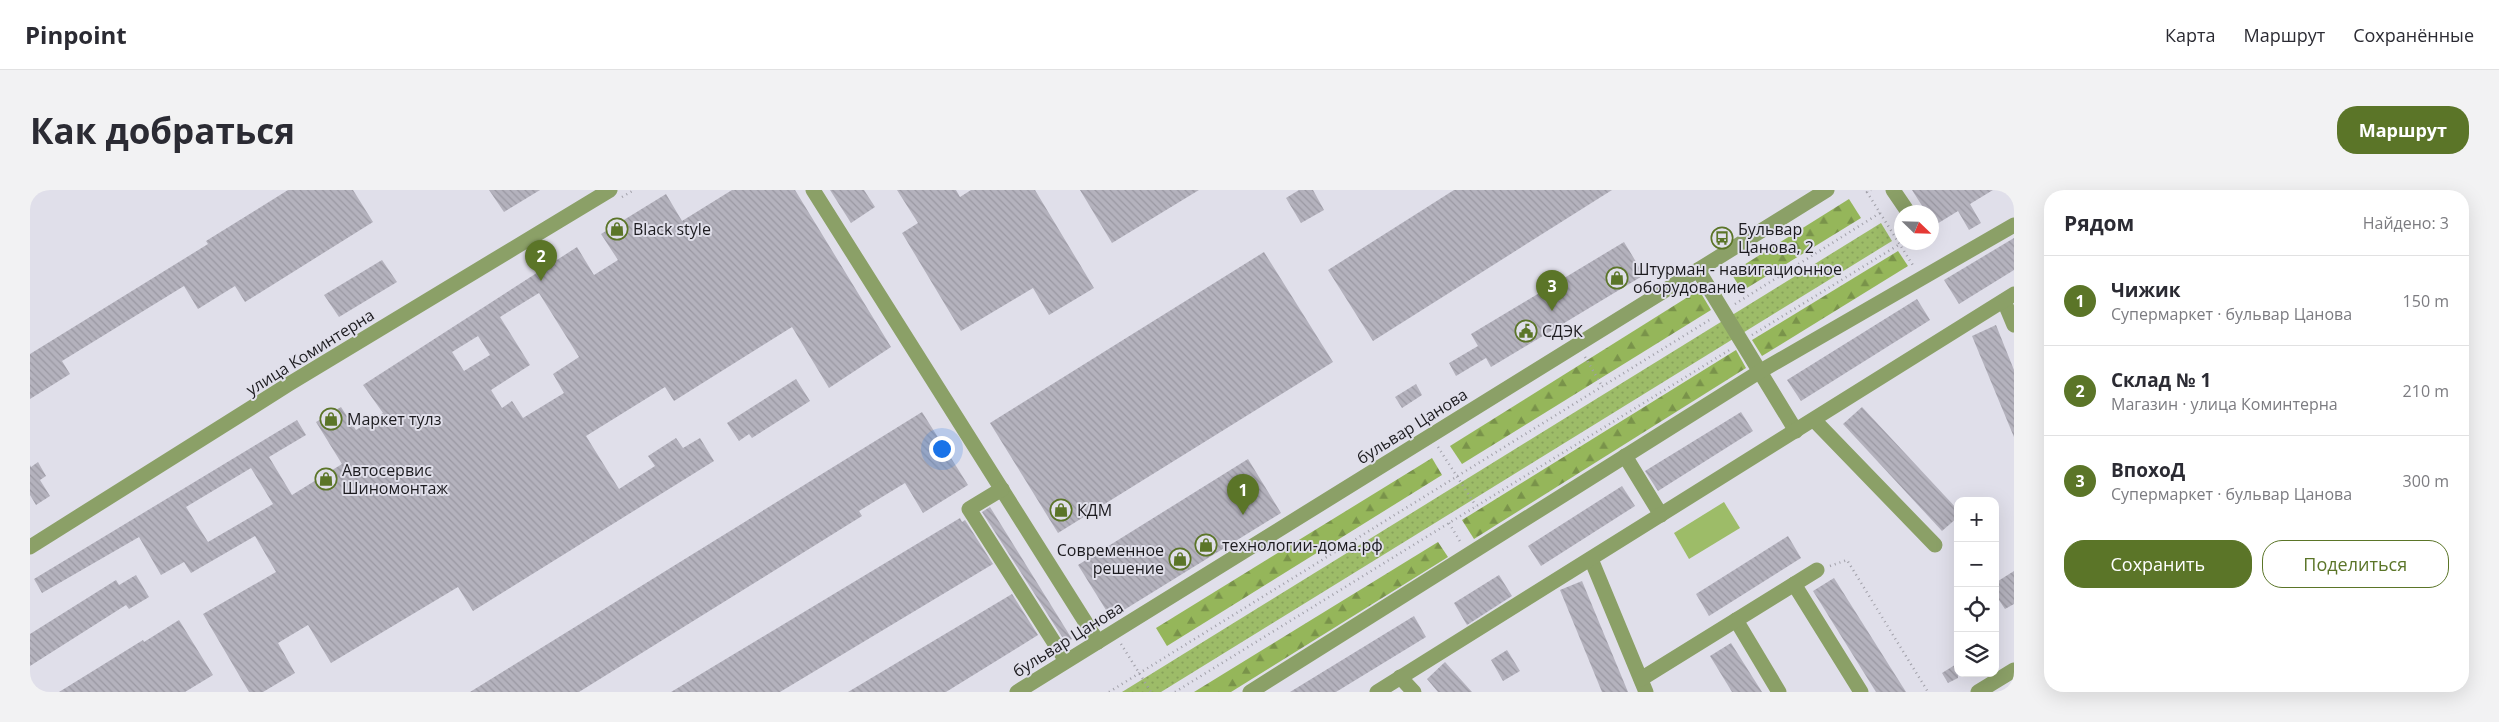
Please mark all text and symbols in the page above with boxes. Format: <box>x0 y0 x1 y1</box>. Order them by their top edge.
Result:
text: Pinpoint <box>25 18 127 51</box>
text: Карта <box>2165 23 2215 47</box>
text: Маршрут <box>2243 23 2325 47</box>
text: Сохранённые <box>2353 23 2474 47</box>
button: Маршрут <box>2337 106 2469 154</box>
text: Как добраться <box>30 107 295 154</box>
north arrow <box>1894 205 1939 250</box>
text: Рядом <box>2064 209 2134 237</box>
text: Найдено: 3 <box>2363 212 2449 234</box>
shop icon: Black style <box>605 217 629 241</box>
place label: Black style <box>633 218 711 240</box>
place label: Бульвар Цанова, 2 <box>1738 218 1814 258</box>
bus stop icon: Бульвар Цанова, 2 <box>1710 226 1734 250</box>
pin: 2 <box>525 240 557 281</box>
place label: Штурман - навигационное оборудование <box>1633 258 1842 298</box>
shop icon: Штурман - навигационное оборудование <box>1605 266 1629 290</box>
pin: 3 <box>1536 270 1568 311</box>
text: Чижик <box>2111 277 2181 303</box>
text: 1 <box>2075 290 2085 312</box>
text: 150 m <box>2403 290 2449 312</box>
text: Супермаркет · бульвар Цанова <box>2111 303 2352 325</box>
street label: улица Коминтерна <box>242 304 378 400</box>
public building icon: СДЭК <box>1514 319 1538 343</box>
place label: СДЭК <box>1542 320 1583 342</box>
text: Склад № 1 <box>2111 367 2211 393</box>
text: 2 <box>2075 380 2085 402</box>
text: 210 m <box>2403 380 2449 402</box>
street label: бульвар Цанова <box>1352 383 1472 469</box>
text: Магазин · улица Коминтерна <box>2111 393 2338 415</box>
shop icon: Маркет тулз <box>319 407 343 431</box>
place label: Маркет тулз <box>347 408 441 430</box>
your location <box>929 436 955 462</box>
text: ВпохоД <box>2111 457 2185 483</box>
place label: Автосервис Шиномонтаж <box>342 459 448 499</box>
shop icon: Автосервис Шиномонтаж <box>314 467 338 491</box>
text: 3 <box>2075 470 2085 492</box>
text: 300 m <box>2403 470 2449 492</box>
pin: 1 <box>1227 474 1259 515</box>
text: Супермаркет · бульвар Цанова <box>2111 483 2352 505</box>
map controls <box>1954 497 1999 677</box>
button: + <box>1954 497 1999 542</box>
shop icon: КДМ <box>1049 498 1073 522</box>
place label: КДМ <box>1077 499 1112 521</box>
shop icon: технологии-дома.рф <box>1194 533 1218 557</box>
place label: технологии-дома.рф <box>1222 534 1383 556</box>
place label: Современное решение <box>1057 539 1164 579</box>
button: Сохранить <box>2064 540 2252 588</box>
button: Поделиться <box>2262 540 2449 588</box>
button: − <box>1954 542 1999 587</box>
shop icon: Современное решение <box>1168 547 1192 571</box>
button: locate <box>1954 587 1999 632</box>
street label: бульвар Цанова <box>1008 596 1128 682</box>
button: layers <box>1954 632 1999 677</box>

